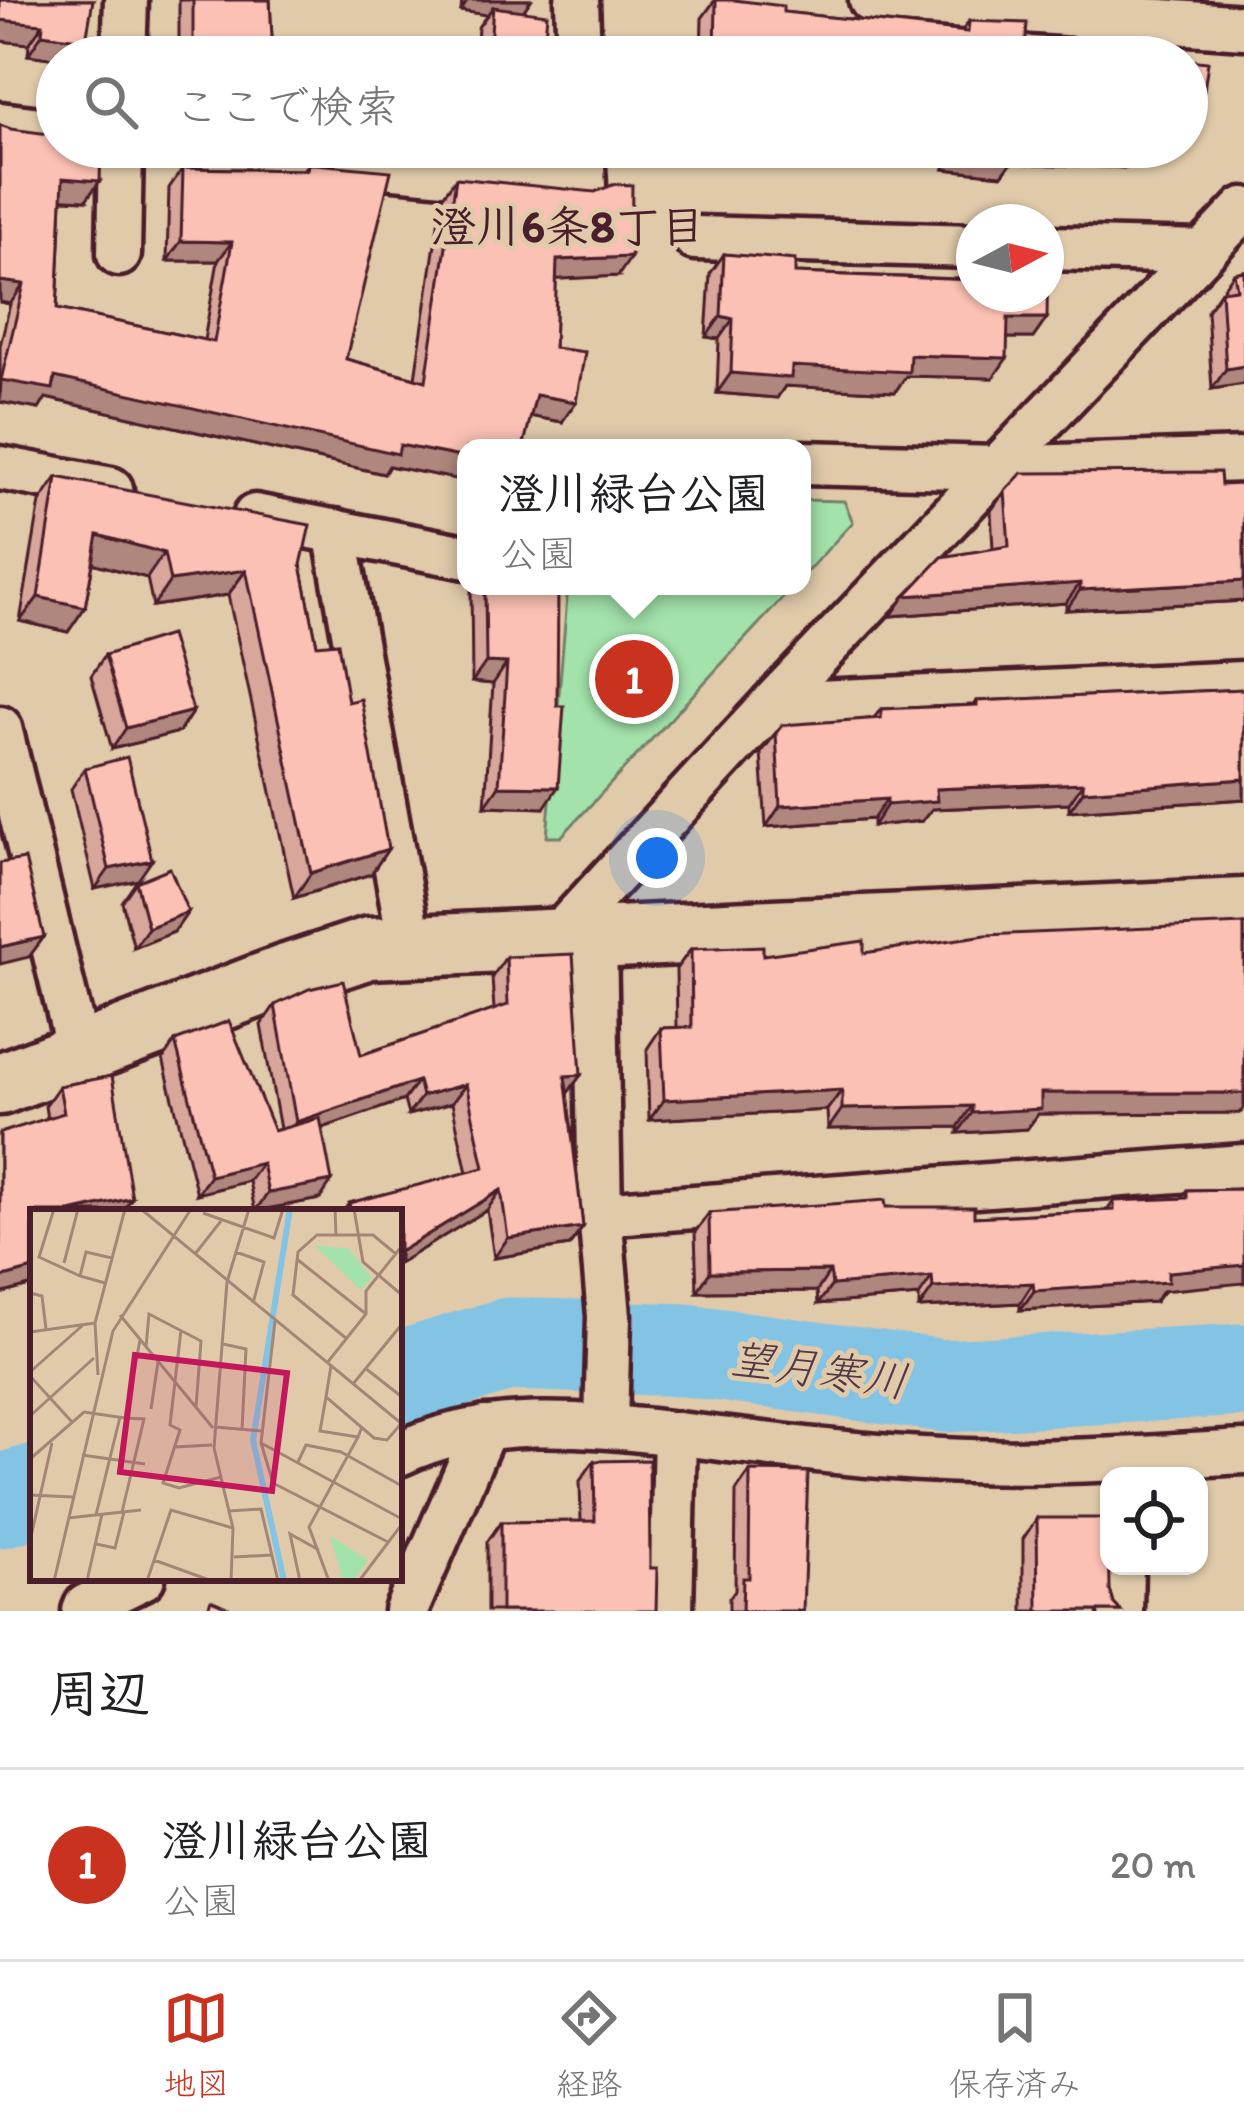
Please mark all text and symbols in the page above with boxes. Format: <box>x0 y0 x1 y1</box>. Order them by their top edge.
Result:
search box <box>36 36 1208 168</box>
icon: search <box>78 69 144 135</box>
text: ここで検索 <box>174 79 399 133</box>
district label: 澄川6条8丁目 <box>431 199 705 253</box>
north arrow <box>956 204 1064 312</box>
popup <box>457 439 811 595</box>
text: 澄川緑台公園 <box>499 466 769 520</box>
text: 公園 <box>499 530 577 577</box>
pin: 1 <box>595 634 673 724</box>
your location <box>627 828 687 888</box>
inset map <box>30 1209 402 1581</box>
water label: 望月寒川 <box>726 1330 912 1408</box>
map controls <box>1100 1467 1208 1575</box>
button: locate <box>1100 1467 1208 1575</box>
text: 周辺 <box>48 1663 150 1724</box>
text: 澄川緑台公園 <box>162 1813 432 1867</box>
text: 1 <box>78 1841 96 1888</box>
text: 20 m <box>1110 1841 1196 1888</box>
text: 公園 <box>162 1877 240 1924</box>
tab: 地図 <box>163 1985 229 2105</box>
tab: 経路 <box>556 1985 622 2105</box>
tab: 保存済み <box>949 1985 1081 2105</box>

